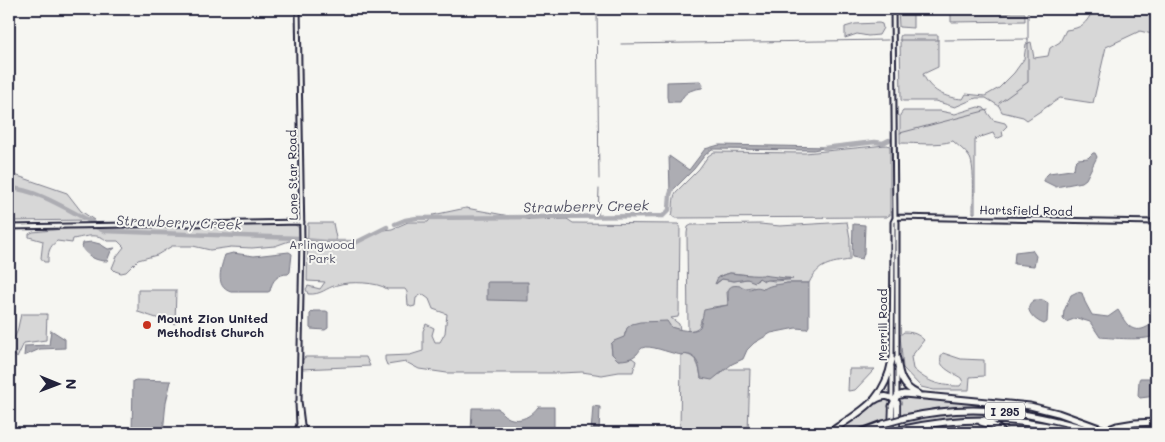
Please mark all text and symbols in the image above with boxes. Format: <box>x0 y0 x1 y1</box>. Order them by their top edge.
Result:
street label: Lone Star Road <box>283 129 301 220</box>
water label: Strawberry Creek <box>523 195 650 217</box>
street label: Hartsfield Road <box>979 201 1073 219</box>
water label: Strawberry Creek <box>116 210 243 234</box>
park label: Arlingwood Park <box>289 236 355 266</box>
street label: Merrill Road <box>874 288 890 361</box>
place label: Mount Zion United Methodist Church <box>157 310 268 340</box>
marker: Mount Zion United Methodist Church <box>141 319 153 331</box>
north arrow <box>32 360 82 410</box>
text: N <box>62 379 81 390</box>
road number: I 295 <box>985 402 1025 420</box>

